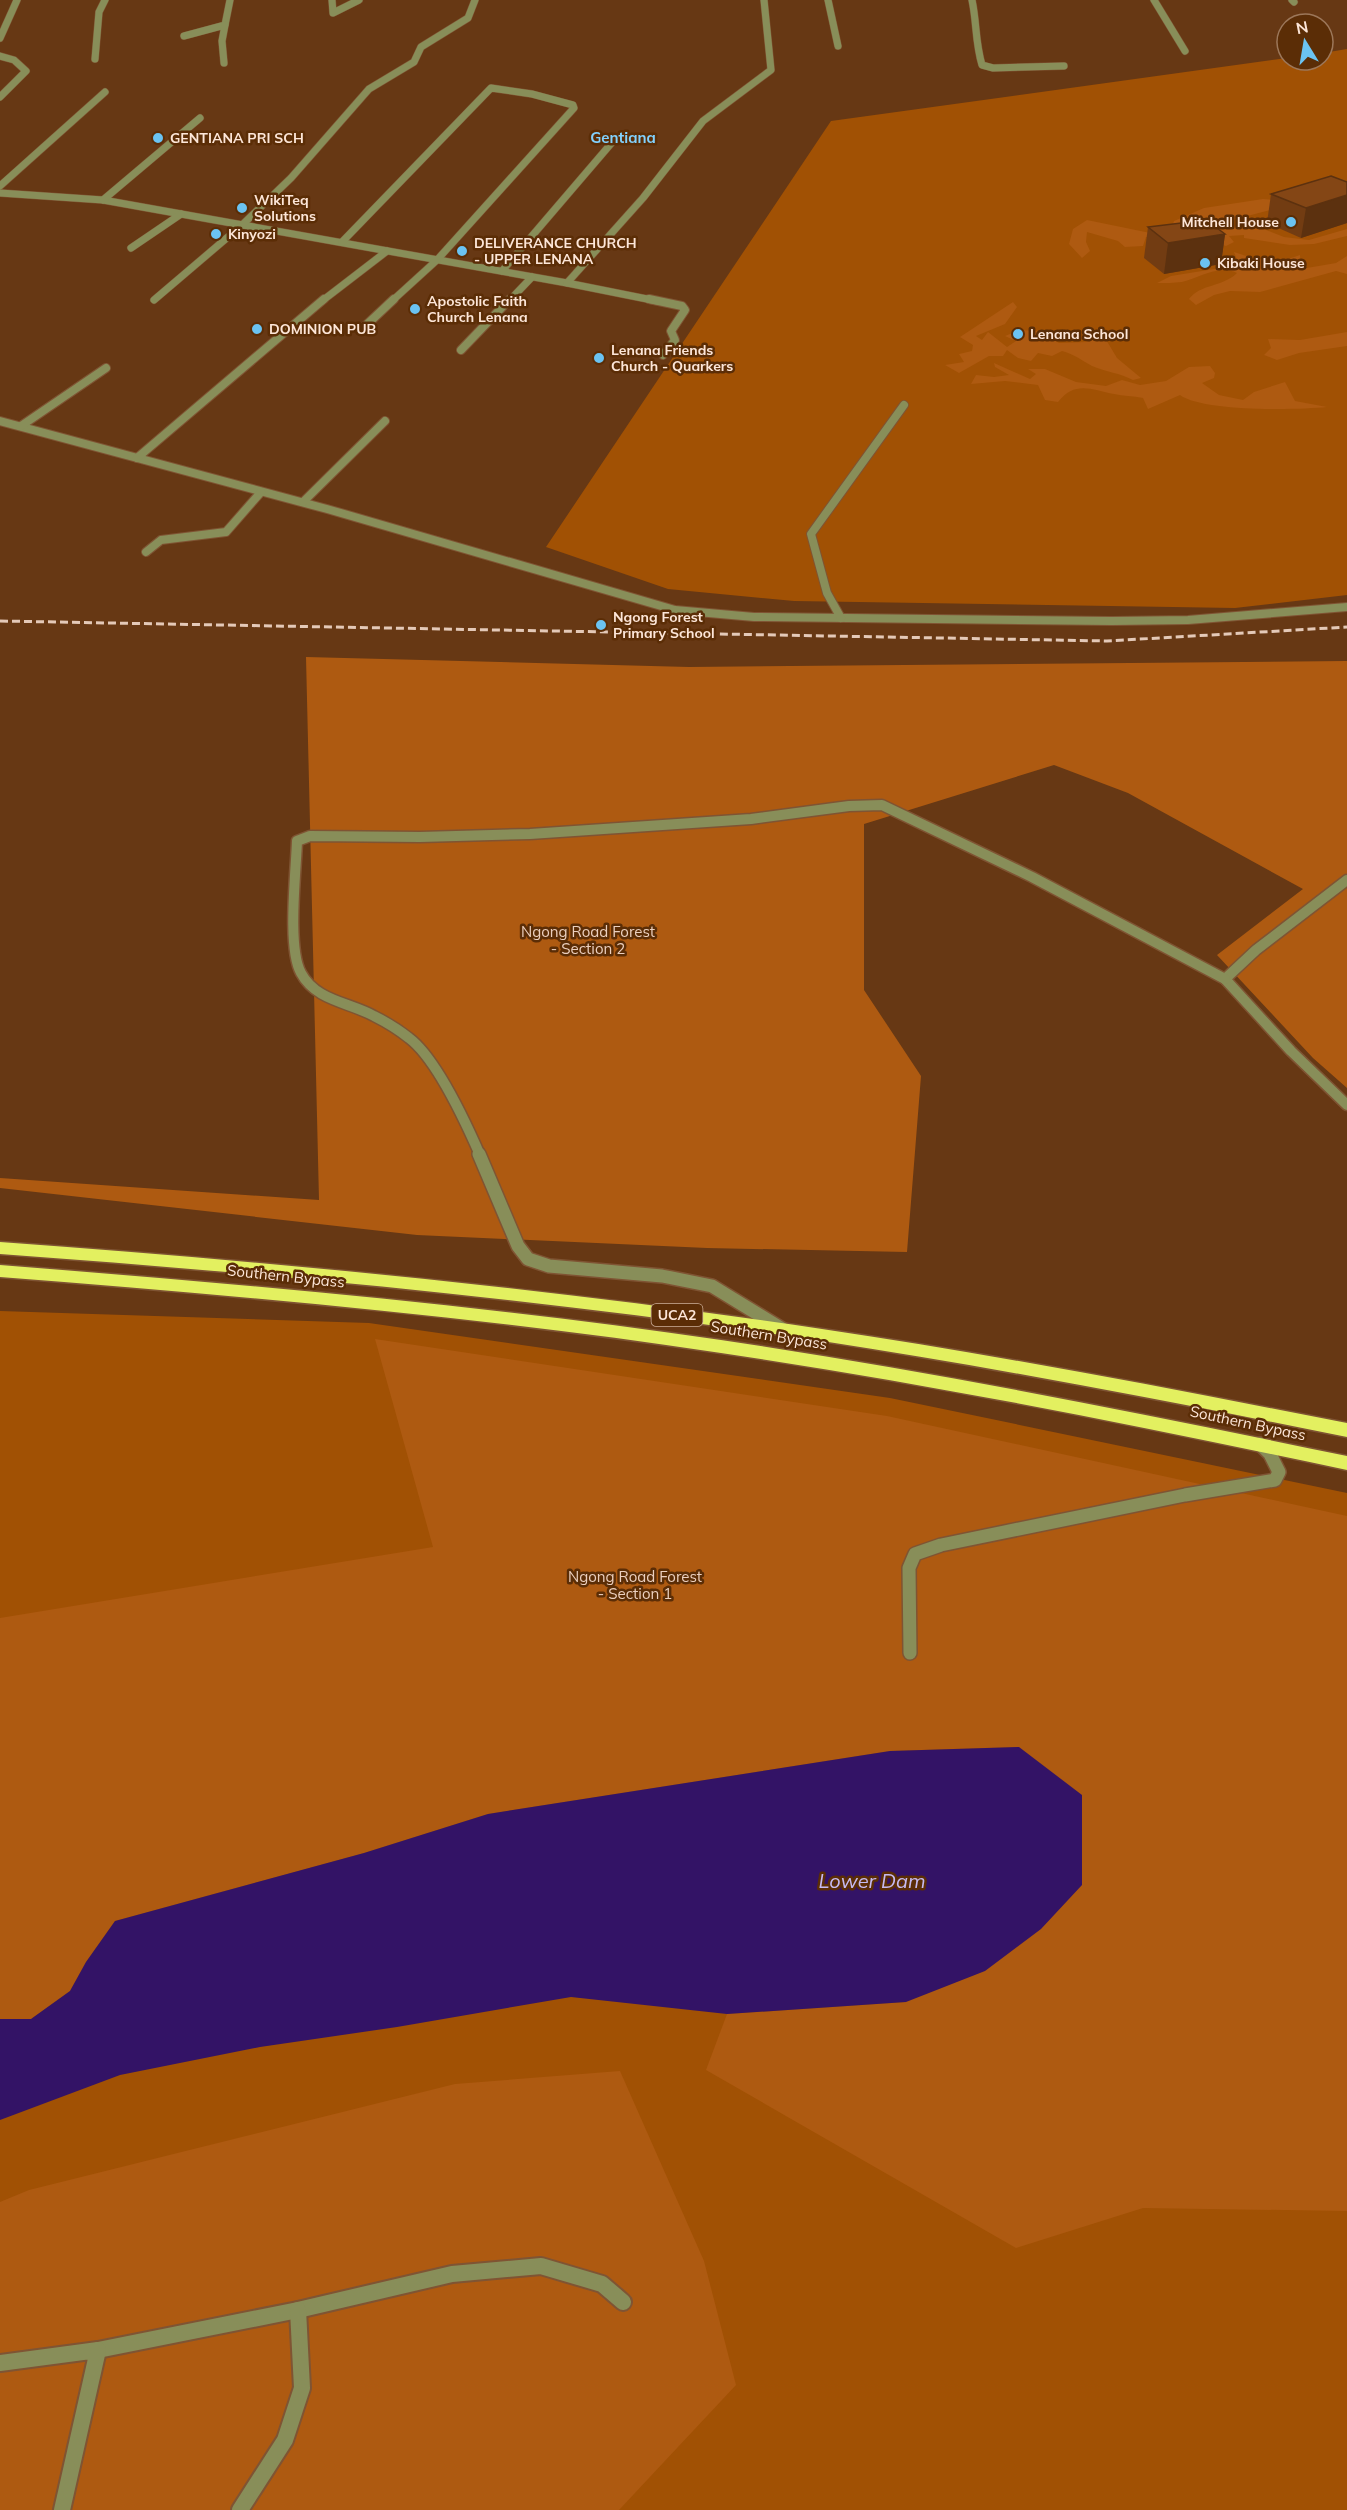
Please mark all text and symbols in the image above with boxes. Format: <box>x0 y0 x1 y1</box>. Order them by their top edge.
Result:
north arrow <box>1275 12 1335 72</box>
text: N <box>1294 16 1310 38</box>
district label: Gentiana <box>590 128 656 147</box>
place label: GENTIANA PRI SCH <box>170 129 304 147</box>
marker: GENTIANA PRI SCH <box>151 131 165 145</box>
place label: WikiTeq Solutions <box>254 191 316 225</box>
marker: WikiTeq Solutions <box>235 201 249 215</box>
place label: Mitchell House <box>1181 213 1279 231</box>
marker: Mitchell House <box>1284 215 1298 229</box>
place label: Kinyozi <box>228 225 276 243</box>
marker: Kinyozi <box>209 227 223 241</box>
place label: DELIVERANCE CHURCH - UPPER LENANA <box>474 234 637 268</box>
marker: DELIVERANCE CHURCH - UPPER LENANA <box>455 244 469 258</box>
place label: Kibaki House <box>1217 254 1305 272</box>
marker: Kibaki House <box>1198 256 1212 270</box>
place label: Apostolic Faith Church Lenana <box>427 292 528 326</box>
marker: Apostolic Faith Church Lenana <box>408 302 422 316</box>
place label: DOMINION PUB <box>269 320 376 338</box>
marker: DOMINION PUB <box>250 322 264 336</box>
place label: Lenana School <box>1030 325 1128 343</box>
marker: Lenana School <box>1011 327 1025 341</box>
place label: Lenana Friends Church - Quarkers <box>611 341 733 375</box>
marker: Lenana Friends Church - Quarkers <box>592 351 606 365</box>
place label: Ngong Forest Primary School <box>613 608 715 642</box>
marker: Ngong Forest Primary School <box>594 618 608 632</box>
park label: Ngong Road Forest - Section 2 <box>521 922 655 958</box>
street label: Southern Bypass <box>226 1260 346 1292</box>
road number: UCA2 <box>652 1304 702 1326</box>
street label: Southern Bypass <box>709 1316 829 1354</box>
street label: Southern Bypass <box>1188 1401 1308 1445</box>
park label: Ngong Road Forest - Section 1 <box>568 1567 702 1603</box>
water label: Lower Dam <box>818 1868 926 1893</box>

